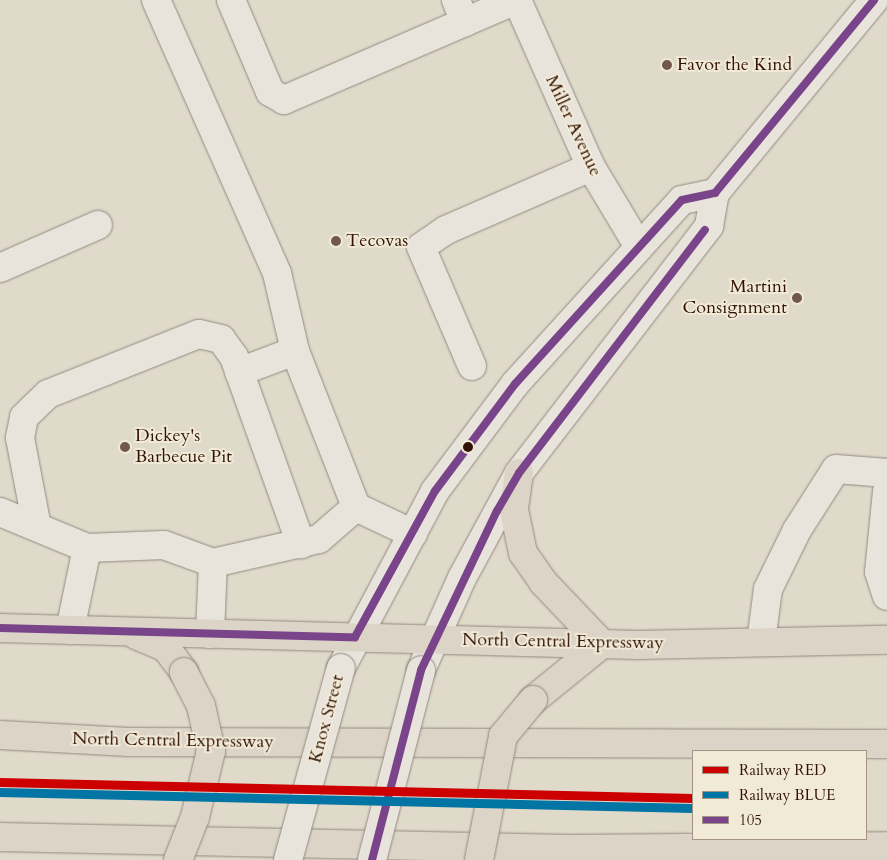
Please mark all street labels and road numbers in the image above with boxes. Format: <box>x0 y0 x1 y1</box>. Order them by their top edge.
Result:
street label: Miller Avenue <box>540 72 606 180</box>
street label: North Central Expressway <box>462 629 664 655</box>
street label: Knox Street <box>305 673 349 765</box>
street label: North Central Expressway <box>72 728 274 754</box>

